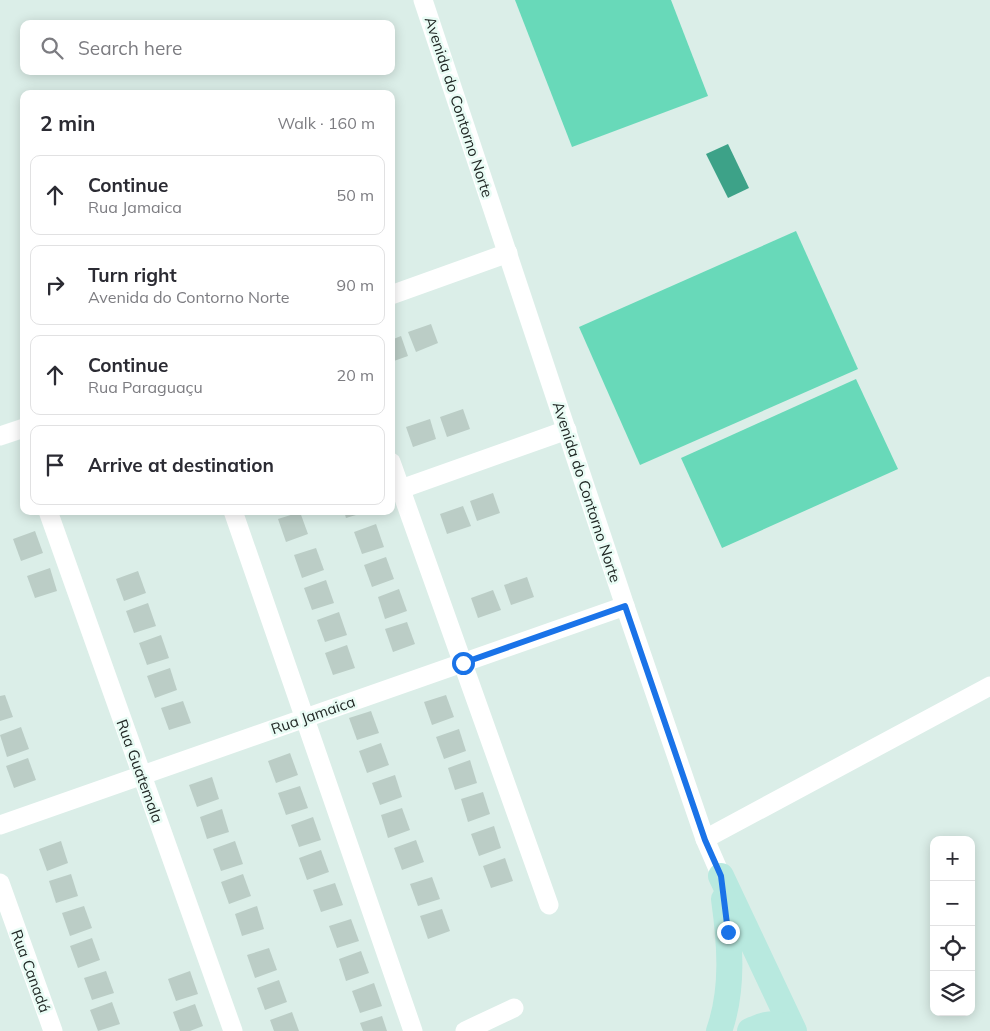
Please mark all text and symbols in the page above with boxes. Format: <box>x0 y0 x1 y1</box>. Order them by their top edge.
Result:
street label: Avenida do Contorno Norte <box>421 14 497 200</box>
search box <box>20 20 395 75</box>
icon: search <box>38 34 66 62</box>
text: Search here <box>78 36 182 60</box>
text: 2 min <box>40 110 95 136</box>
text: Walk · 160 m <box>277 113 375 133</box>
text: Continue <box>88 173 168 197</box>
icon: ahead <box>41 181 69 209</box>
text: 50 m <box>337 185 374 205</box>
text: Rua Jamaica <box>88 197 182 217</box>
text: Turn right <box>88 263 177 287</box>
icon: right <box>41 271 69 299</box>
text: 90 m <box>337 275 374 295</box>
text: Avenida do Contorno Norte <box>88 287 289 307</box>
text: Continue <box>88 353 168 377</box>
icon: ahead <box>41 361 69 389</box>
text: 20 m <box>337 365 374 385</box>
text: Rua Paraguaçu <box>88 377 203 397</box>
street label: Avenida do Contorno Norte <box>549 399 625 585</box>
icon: arrive <box>41 451 69 479</box>
text: Arrive at destination <box>88 453 274 477</box>
route start <box>452 652 475 675</box>
street label: Rua Jamaica <box>268 692 358 738</box>
street label: Rua Guatemala <box>112 717 168 825</box>
map controls <box>930 836 975 1016</box>
button: + <box>930 836 975 881</box>
button: − <box>930 881 975 926</box>
route end <box>717 921 740 944</box>
button: locate <box>930 926 975 971</box>
street label: Rua Canadá <box>7 927 55 1015</box>
button: layers <box>930 971 975 1016</box>

